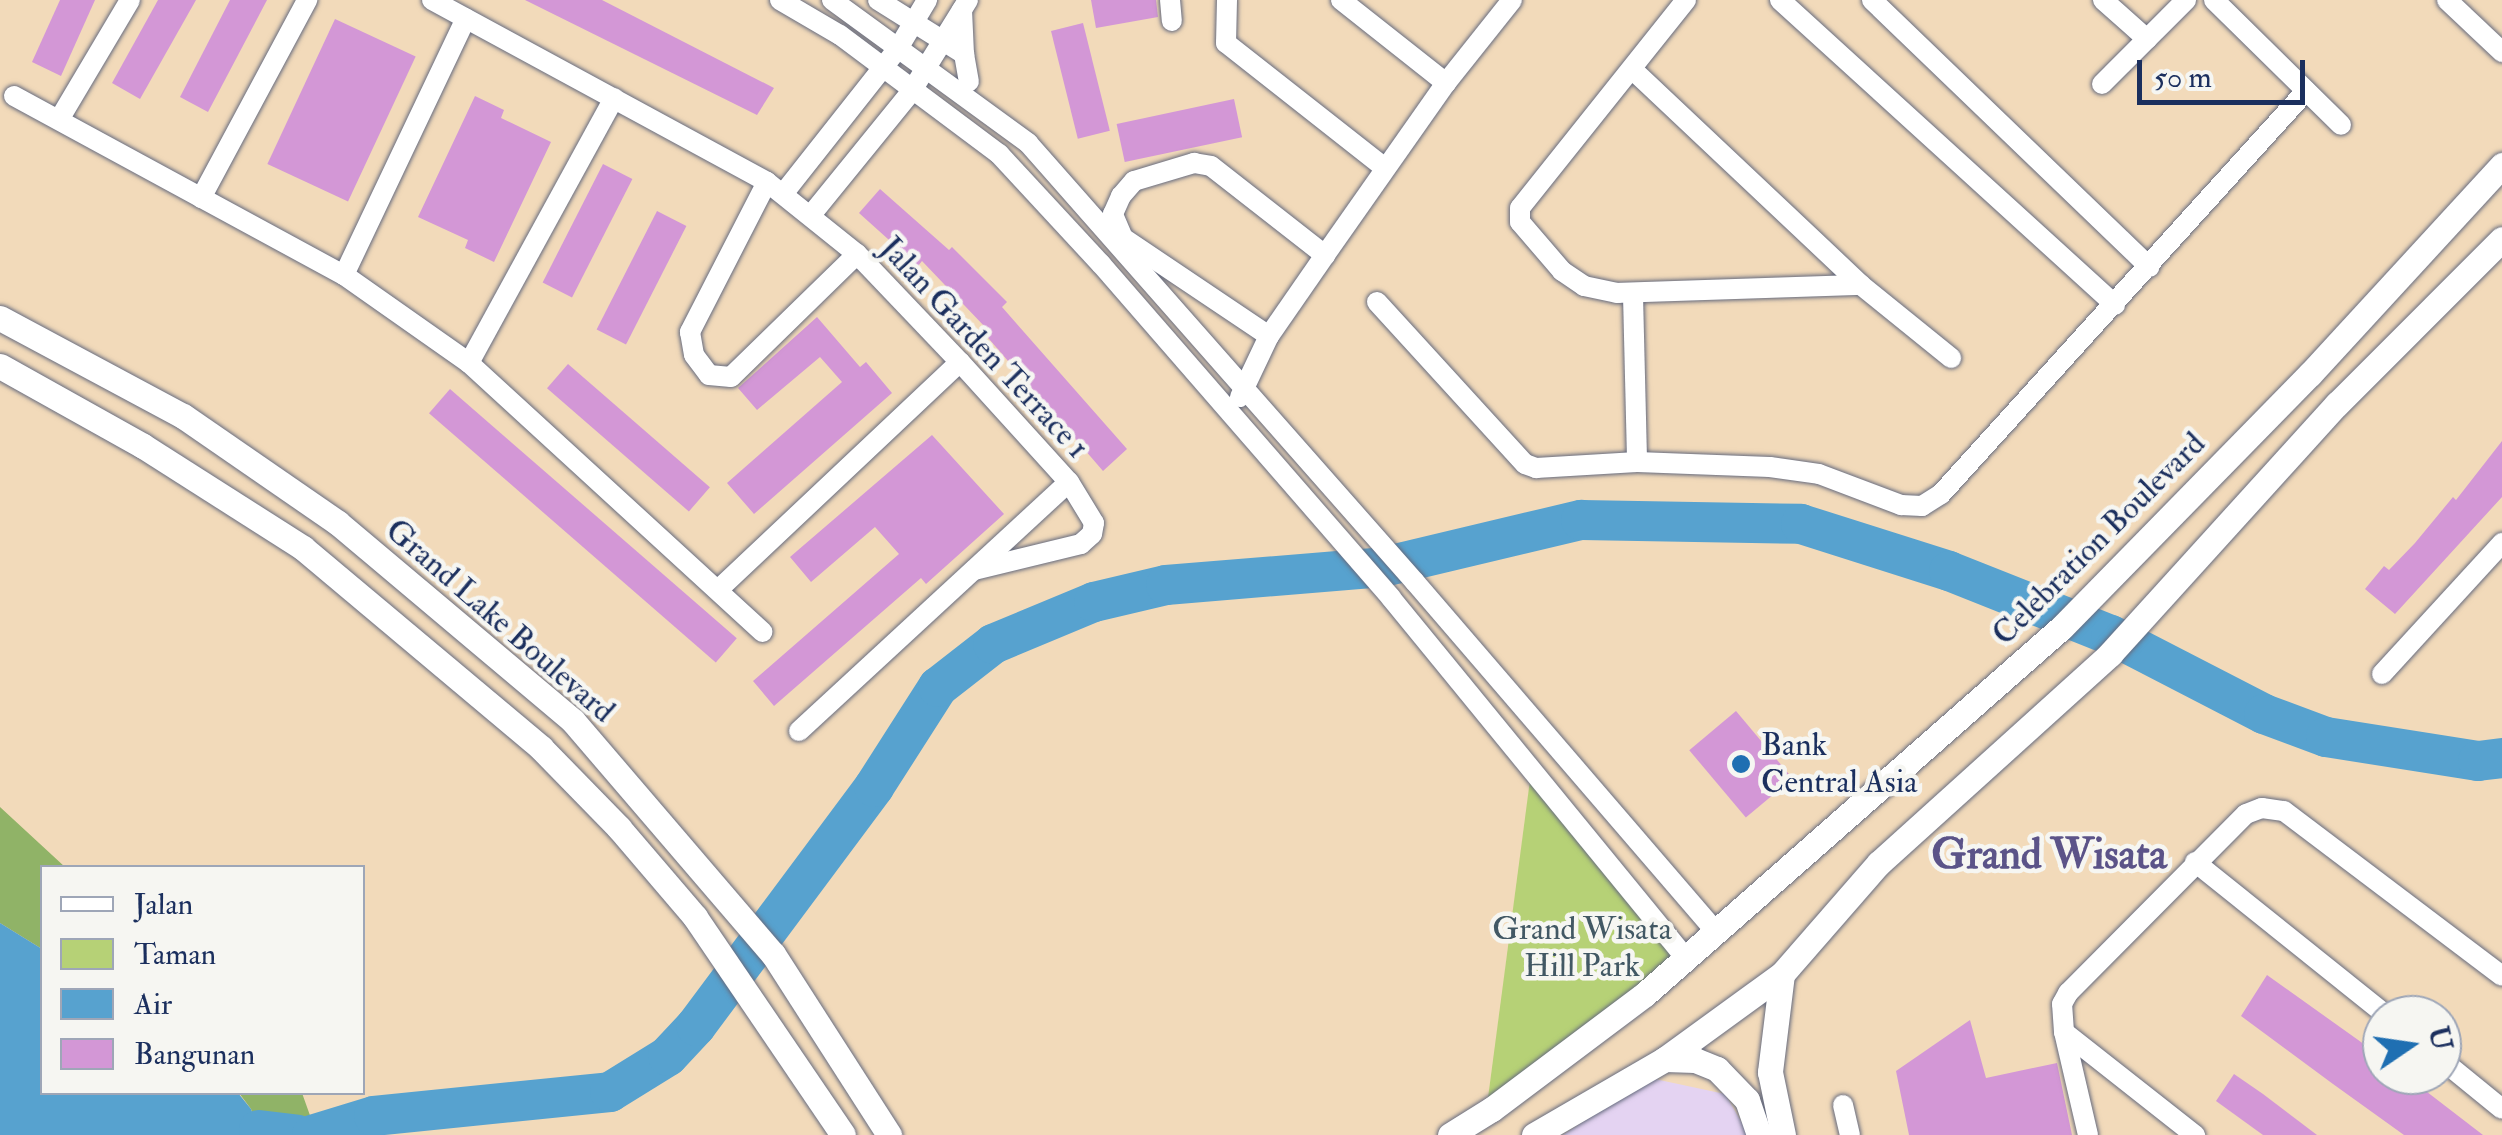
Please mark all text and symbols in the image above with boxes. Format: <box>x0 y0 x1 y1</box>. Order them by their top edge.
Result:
scale bar <box>2142 40 2310 102</box>
text: 50 m <box>2154 59 2212 96</box>
street label: Jalan Garden Terrace 1 <box>872 229 1096 467</box>
street label: Celebration Boulevard <box>1985 425 2213 653</box>
street label: Grand Lake Boulevard <box>378 511 622 731</box>
place label: Bank Central Asia <box>1761 727 1917 802</box>
marker: Bank Central Asia <box>1730 753 1752 775</box>
district label: Grand Wisata <box>1931 830 2167 880</box>
legend <box>40 865 365 1095</box>
text: Jalan <box>134 886 193 923</box>
park label: Grand Wisata Hill Park <box>1492 911 1672 986</box>
text: Taman <box>134 936 216 973</box>
text: Air <box>134 986 172 1023</box>
north arrow <box>2362 995 2462 1095</box>
text: U <box>2420 1023 2459 1054</box>
text: Bangunan <box>134 1036 255 1073</box>

